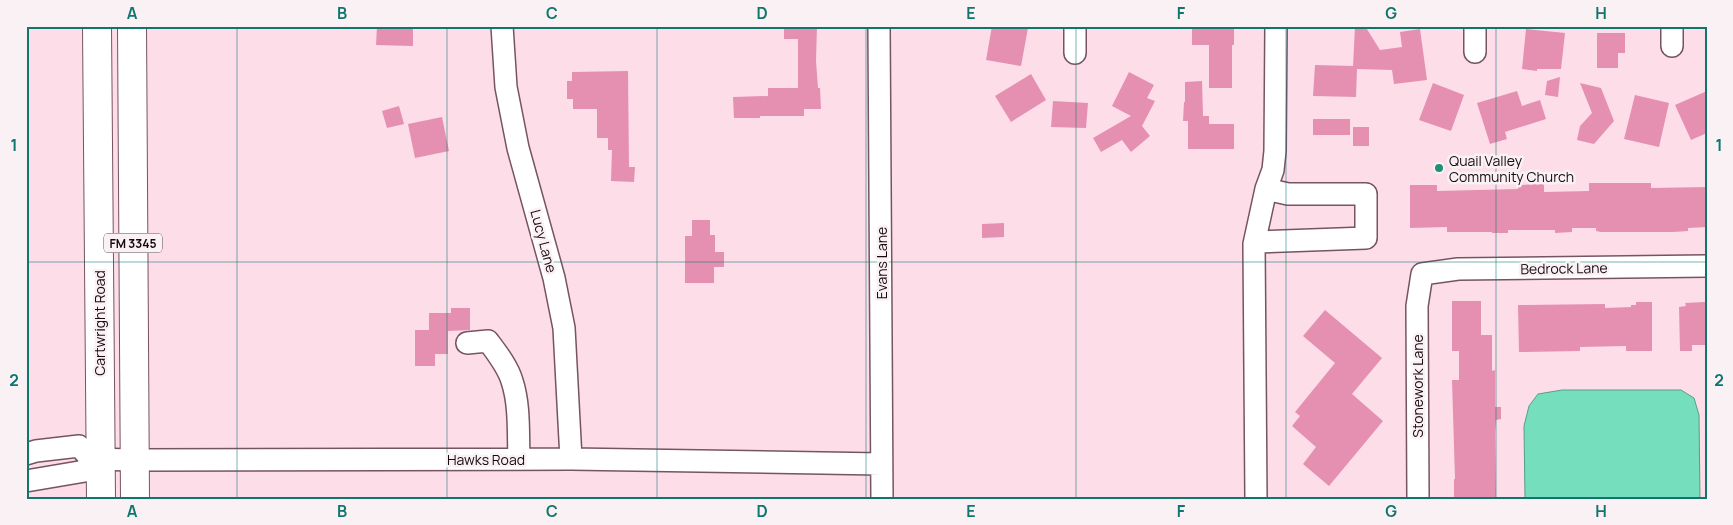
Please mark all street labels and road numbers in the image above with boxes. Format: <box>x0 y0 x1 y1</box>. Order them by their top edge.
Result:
street label: Lucy Lane <box>526 207 562 275</box>
street label: Evans Lane <box>872 227 891 299</box>
road number: FM 3345 <box>104 234 162 252</box>
street label: Bedrock Lane <box>1520 258 1608 278</box>
street label: Cartwright Road <box>90 270 109 376</box>
street label: Stonework Lane <box>1408 334 1427 438</box>
street label: Hawks Road <box>447 450 525 469</box>

